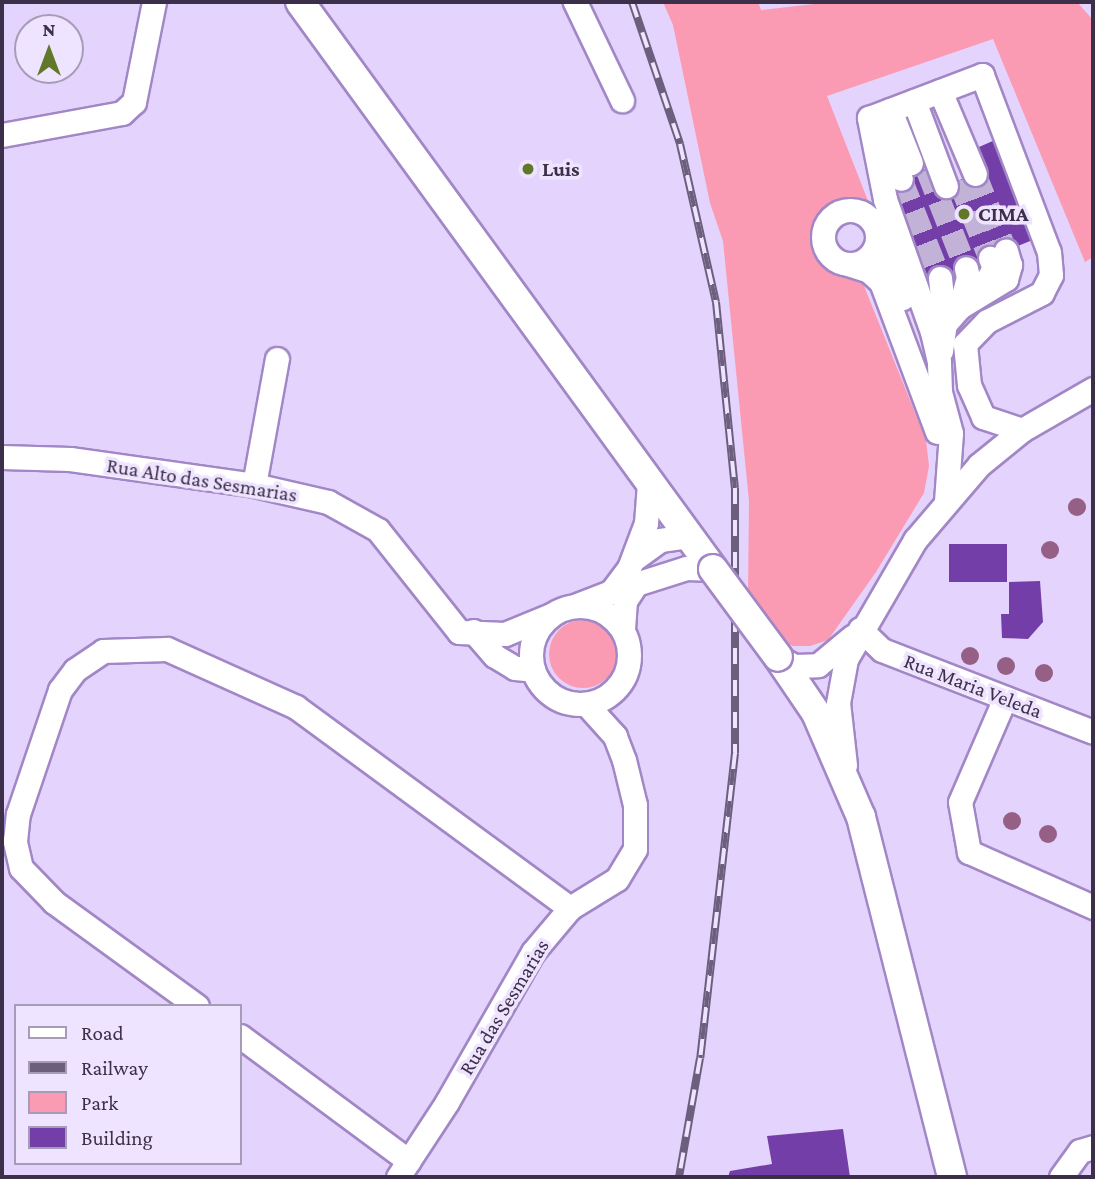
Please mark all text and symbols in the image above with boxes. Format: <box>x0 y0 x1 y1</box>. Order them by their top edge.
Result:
north arrow <box>14 14 84 84</box>
text: N <box>43 19 55 40</box>
place label: Luis <box>542 156 580 182</box>
marker: Luis <box>520 161 536 177</box>
place label: CIMA <box>978 201 1029 227</box>
marker: CIMA <box>956 206 972 222</box>
street label: Rua Alto das Sesmarias <box>105 452 299 508</box>
street label: Rua Maria Veleda <box>900 648 1046 724</box>
street label: Rua das Sesmarias <box>454 935 554 1079</box>
legend <box>14 1004 242 1165</box>
text: Road <box>81 1021 124 1045</box>
text: Railway <box>81 1056 148 1080</box>
text: Park <box>81 1091 118 1115</box>
text: Building <box>81 1126 153 1150</box>

